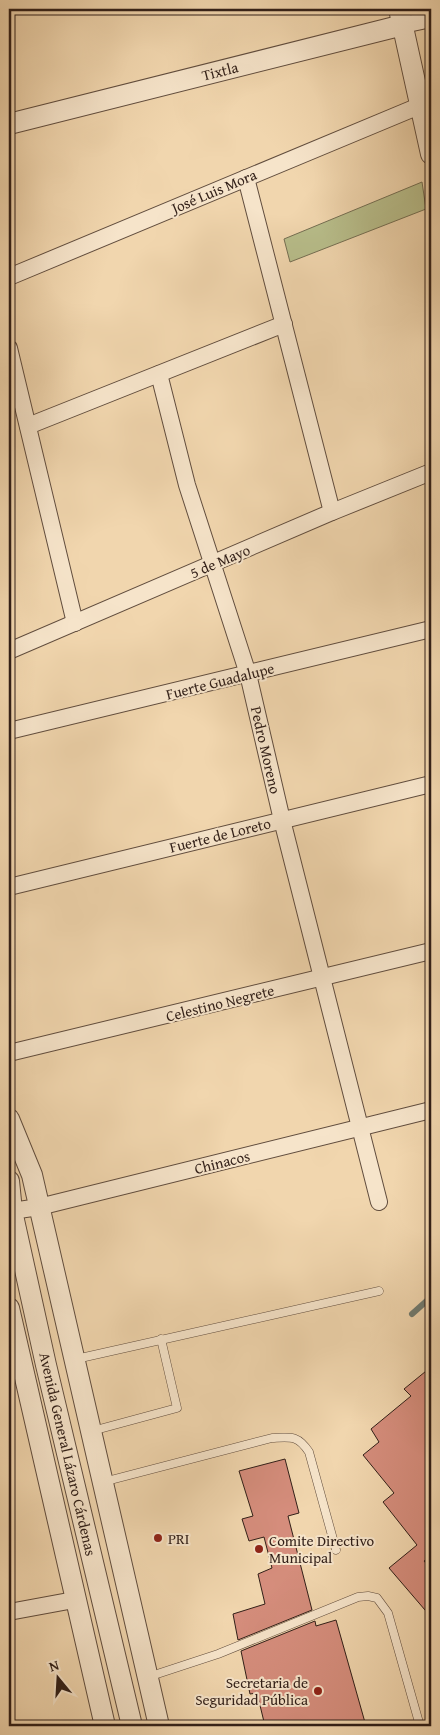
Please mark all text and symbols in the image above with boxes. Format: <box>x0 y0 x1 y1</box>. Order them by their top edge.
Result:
street label: Tixtla <box>200 56 240 86</box>
street label: José Luis Mora <box>166 164 260 219</box>
street label: 5 de Mayo <box>187 539 253 583</box>
street label: Fuerte Guadalupe <box>164 657 276 705</box>
street label: Pedro Moreno <box>246 704 286 796</box>
street label: Fuerte de Loreto <box>167 812 273 858</box>
street label: Celestino Negrete <box>164 979 276 1027</box>
street label: Chinacos <box>192 1145 252 1179</box>
street label: Avenida General Lázaro Cárdenas <box>34 1350 102 1558</box>
place label: PRI <box>168 1528 189 1549</box>
place label: Comite Directivo Municipal <box>269 1530 375 1568</box>
marker: PRI <box>152 1532 164 1544</box>
marker: Comite Directivo Municipal <box>253 1543 265 1555</box>
north arrow <box>32 1652 82 1702</box>
text: N <box>46 1654 62 1677</box>
place label: Secretaria de Seguridad Pública <box>195 1672 308 1710</box>
marker: Secretaria de Seguridad Pública <box>312 1685 324 1697</box>

